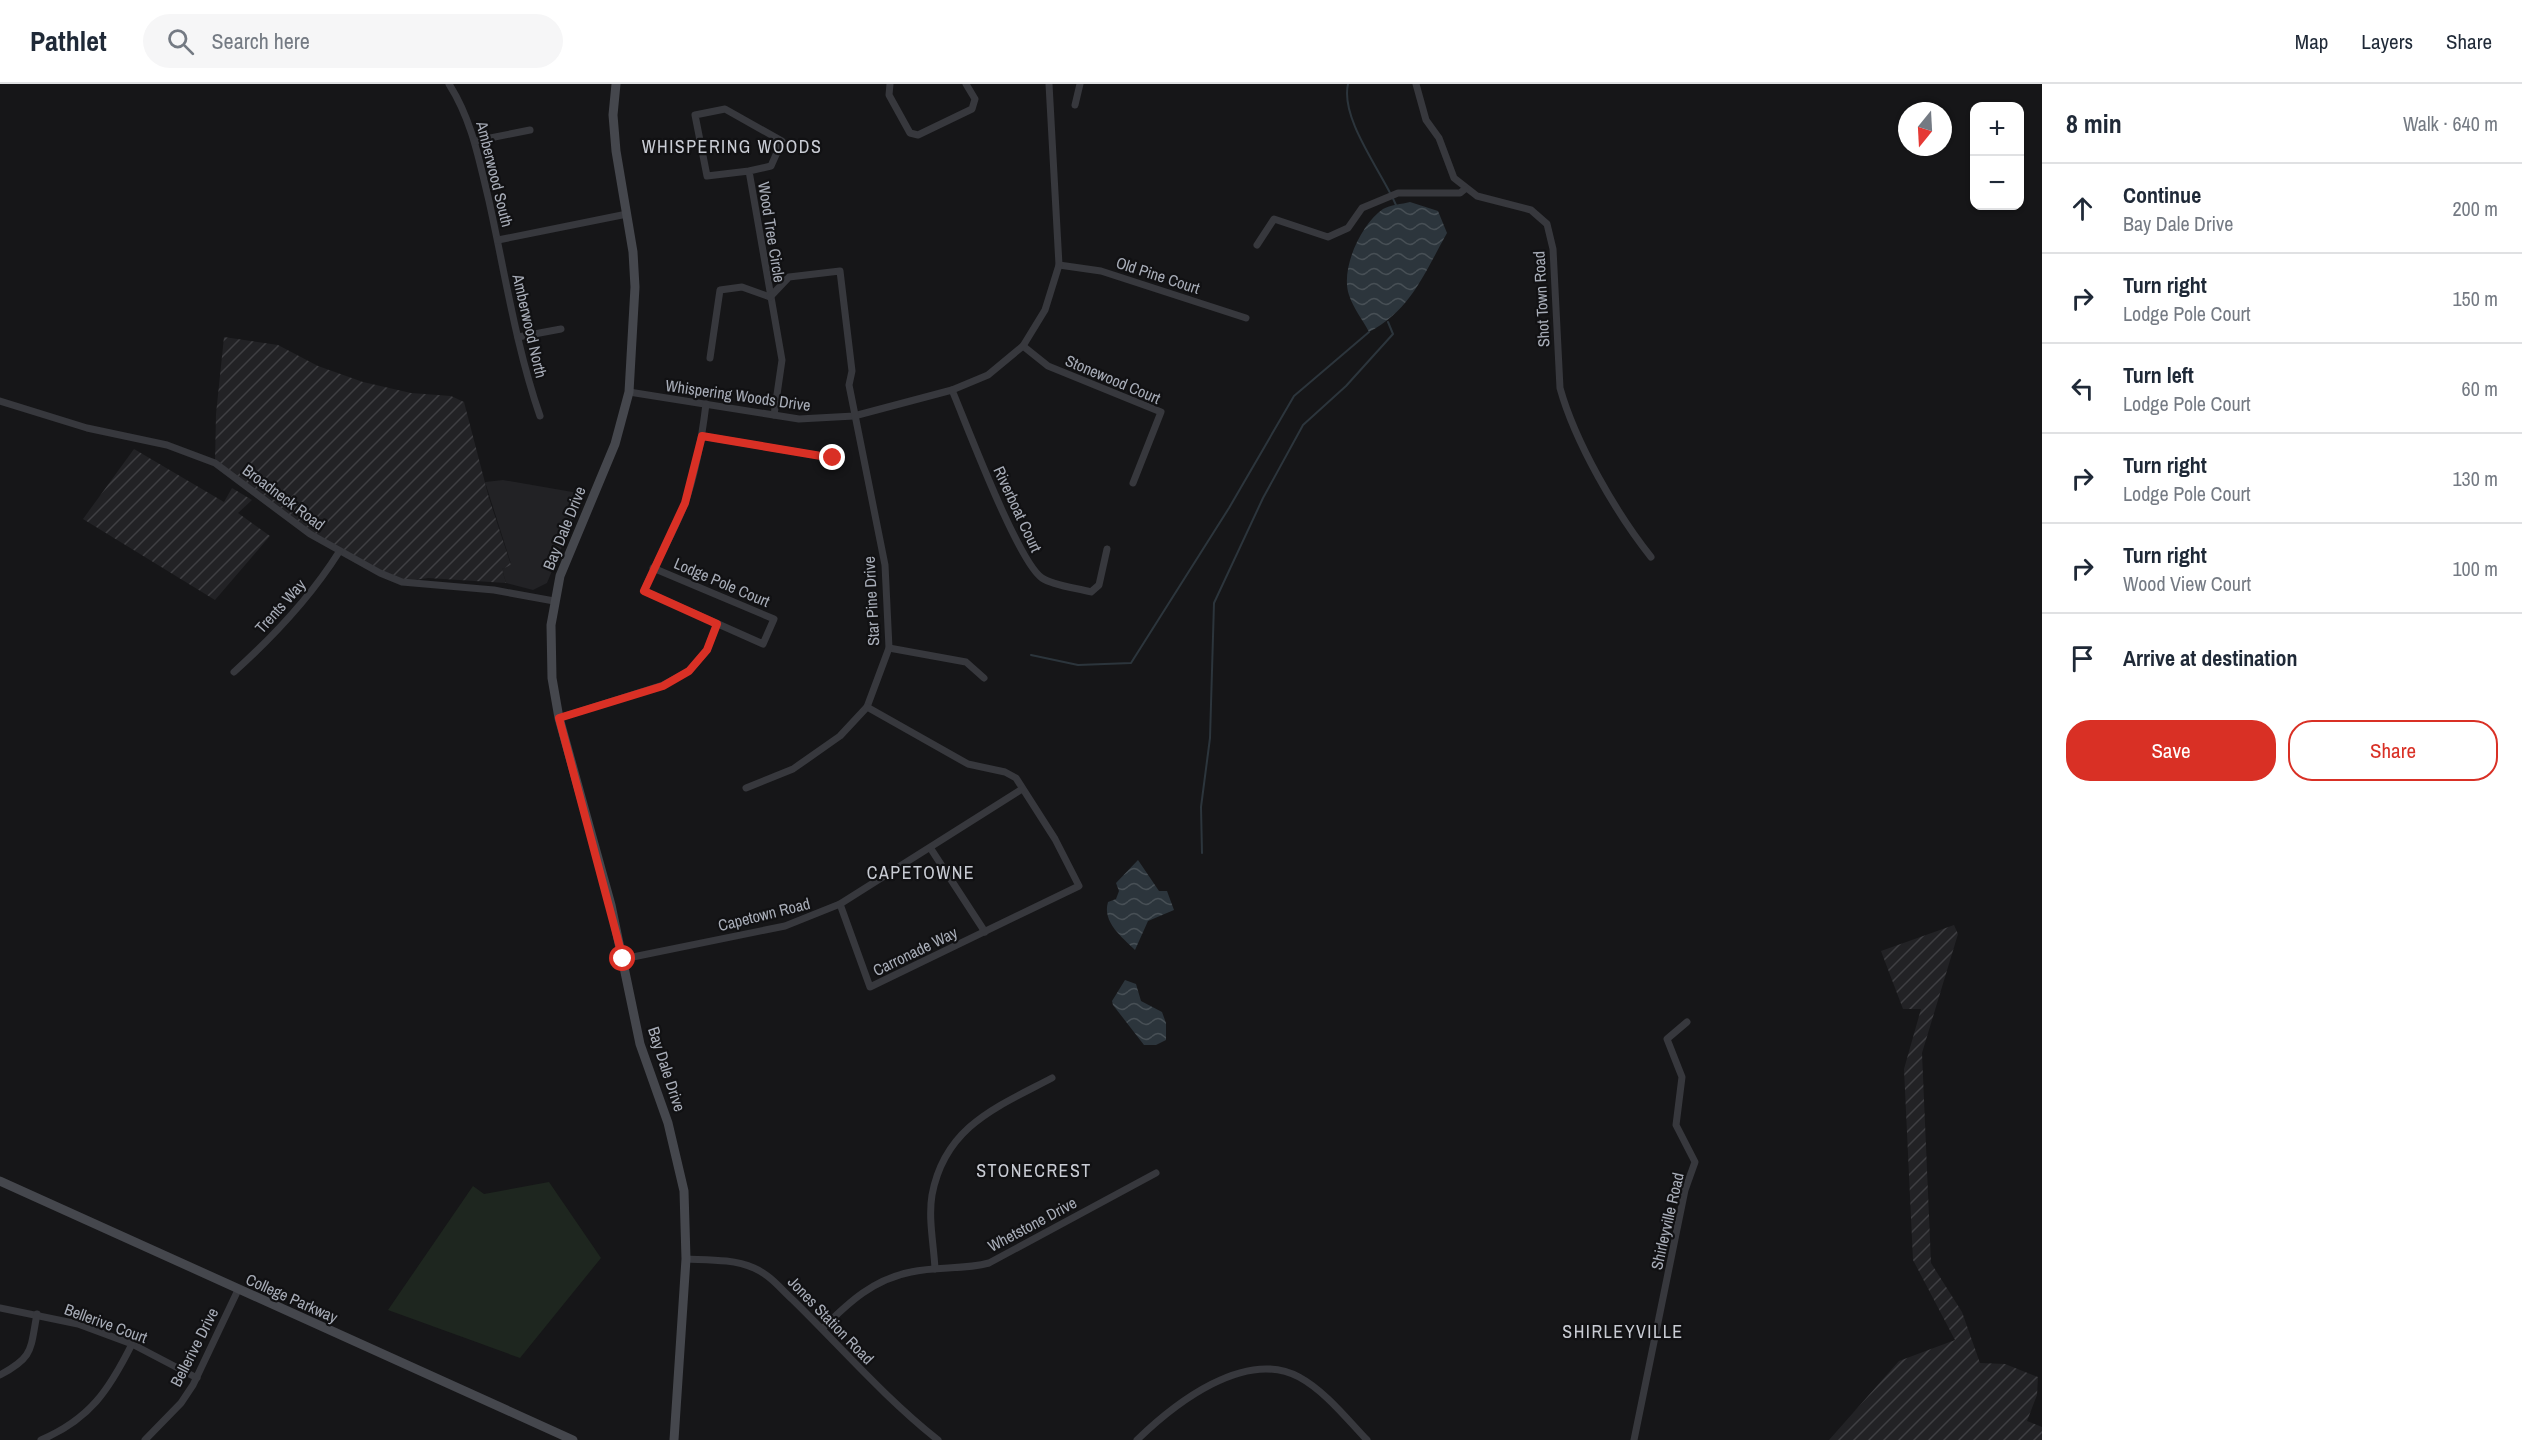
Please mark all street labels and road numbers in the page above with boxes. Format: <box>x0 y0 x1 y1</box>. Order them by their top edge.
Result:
street label: Amberwood South <box>471 118 519 229</box>
street label: Wood Tree Circle <box>753 180 791 284</box>
street label: Shot Town Road <box>1528 250 1554 348</box>
street label: Old Pine Court <box>1113 251 1203 299</box>
street label: Amberwood North <box>507 271 553 380</box>
street label: Stonewood Court <box>1062 349 1164 409</box>
street label: Whispering Woods Drive <box>664 374 812 416</box>
street label: Broadneck Road <box>238 459 330 535</box>
street label: Riverboat Court <box>988 462 1048 556</box>
street label: Bay Dale Drive <box>537 483 591 573</box>
street label: Lodge Pole Court <box>671 552 774 612</box>
street label: Star Pine Drive <box>858 556 884 646</box>
street label: Trents Way <box>250 574 311 638</box>
street label: Capetown Road <box>716 892 812 936</box>
street label: Carronade Way <box>869 921 961 981</box>
street label: Bay Dale Drive <box>643 1024 691 1114</box>
street label: Shirleyville Road <box>1645 1170 1689 1272</box>
street label: Whetstone Drive <box>984 1191 1080 1257</box>
street label: College Parkway <box>243 1268 342 1328</box>
street label: Jones Station Road <box>783 1271 879 1369</box>
street label: Bellerive Court <box>61 1298 151 1348</box>
street label: Bellerive Drive <box>165 1304 223 1390</box>

